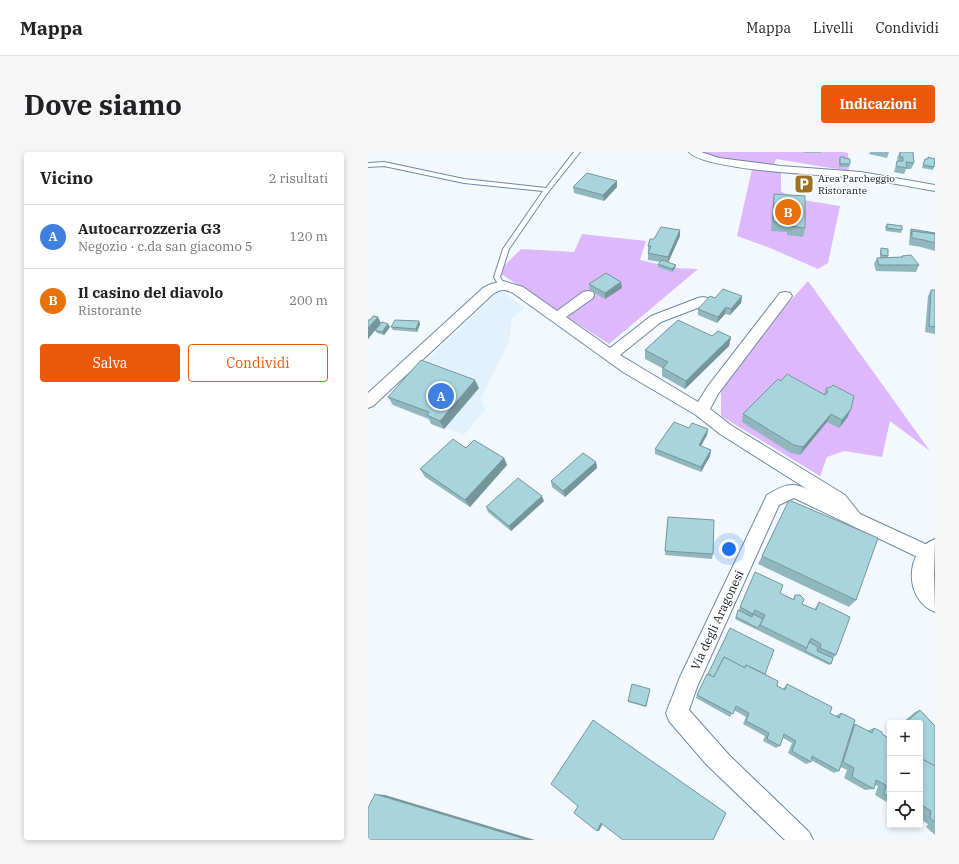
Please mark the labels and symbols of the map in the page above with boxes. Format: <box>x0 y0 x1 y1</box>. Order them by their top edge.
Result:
place label: Area Parcheggio Ristorante <box>818 172 895 197</box>
parking icon: Area Parcheggio Ristorante <box>793 173 815 195</box>
pin: B <box>775 197 801 227</box>
pin: A <box>428 381 454 411</box>
your location <box>719 539 739 559</box>
street label: Via degli Aragonesi <box>687 568 747 672</box>

